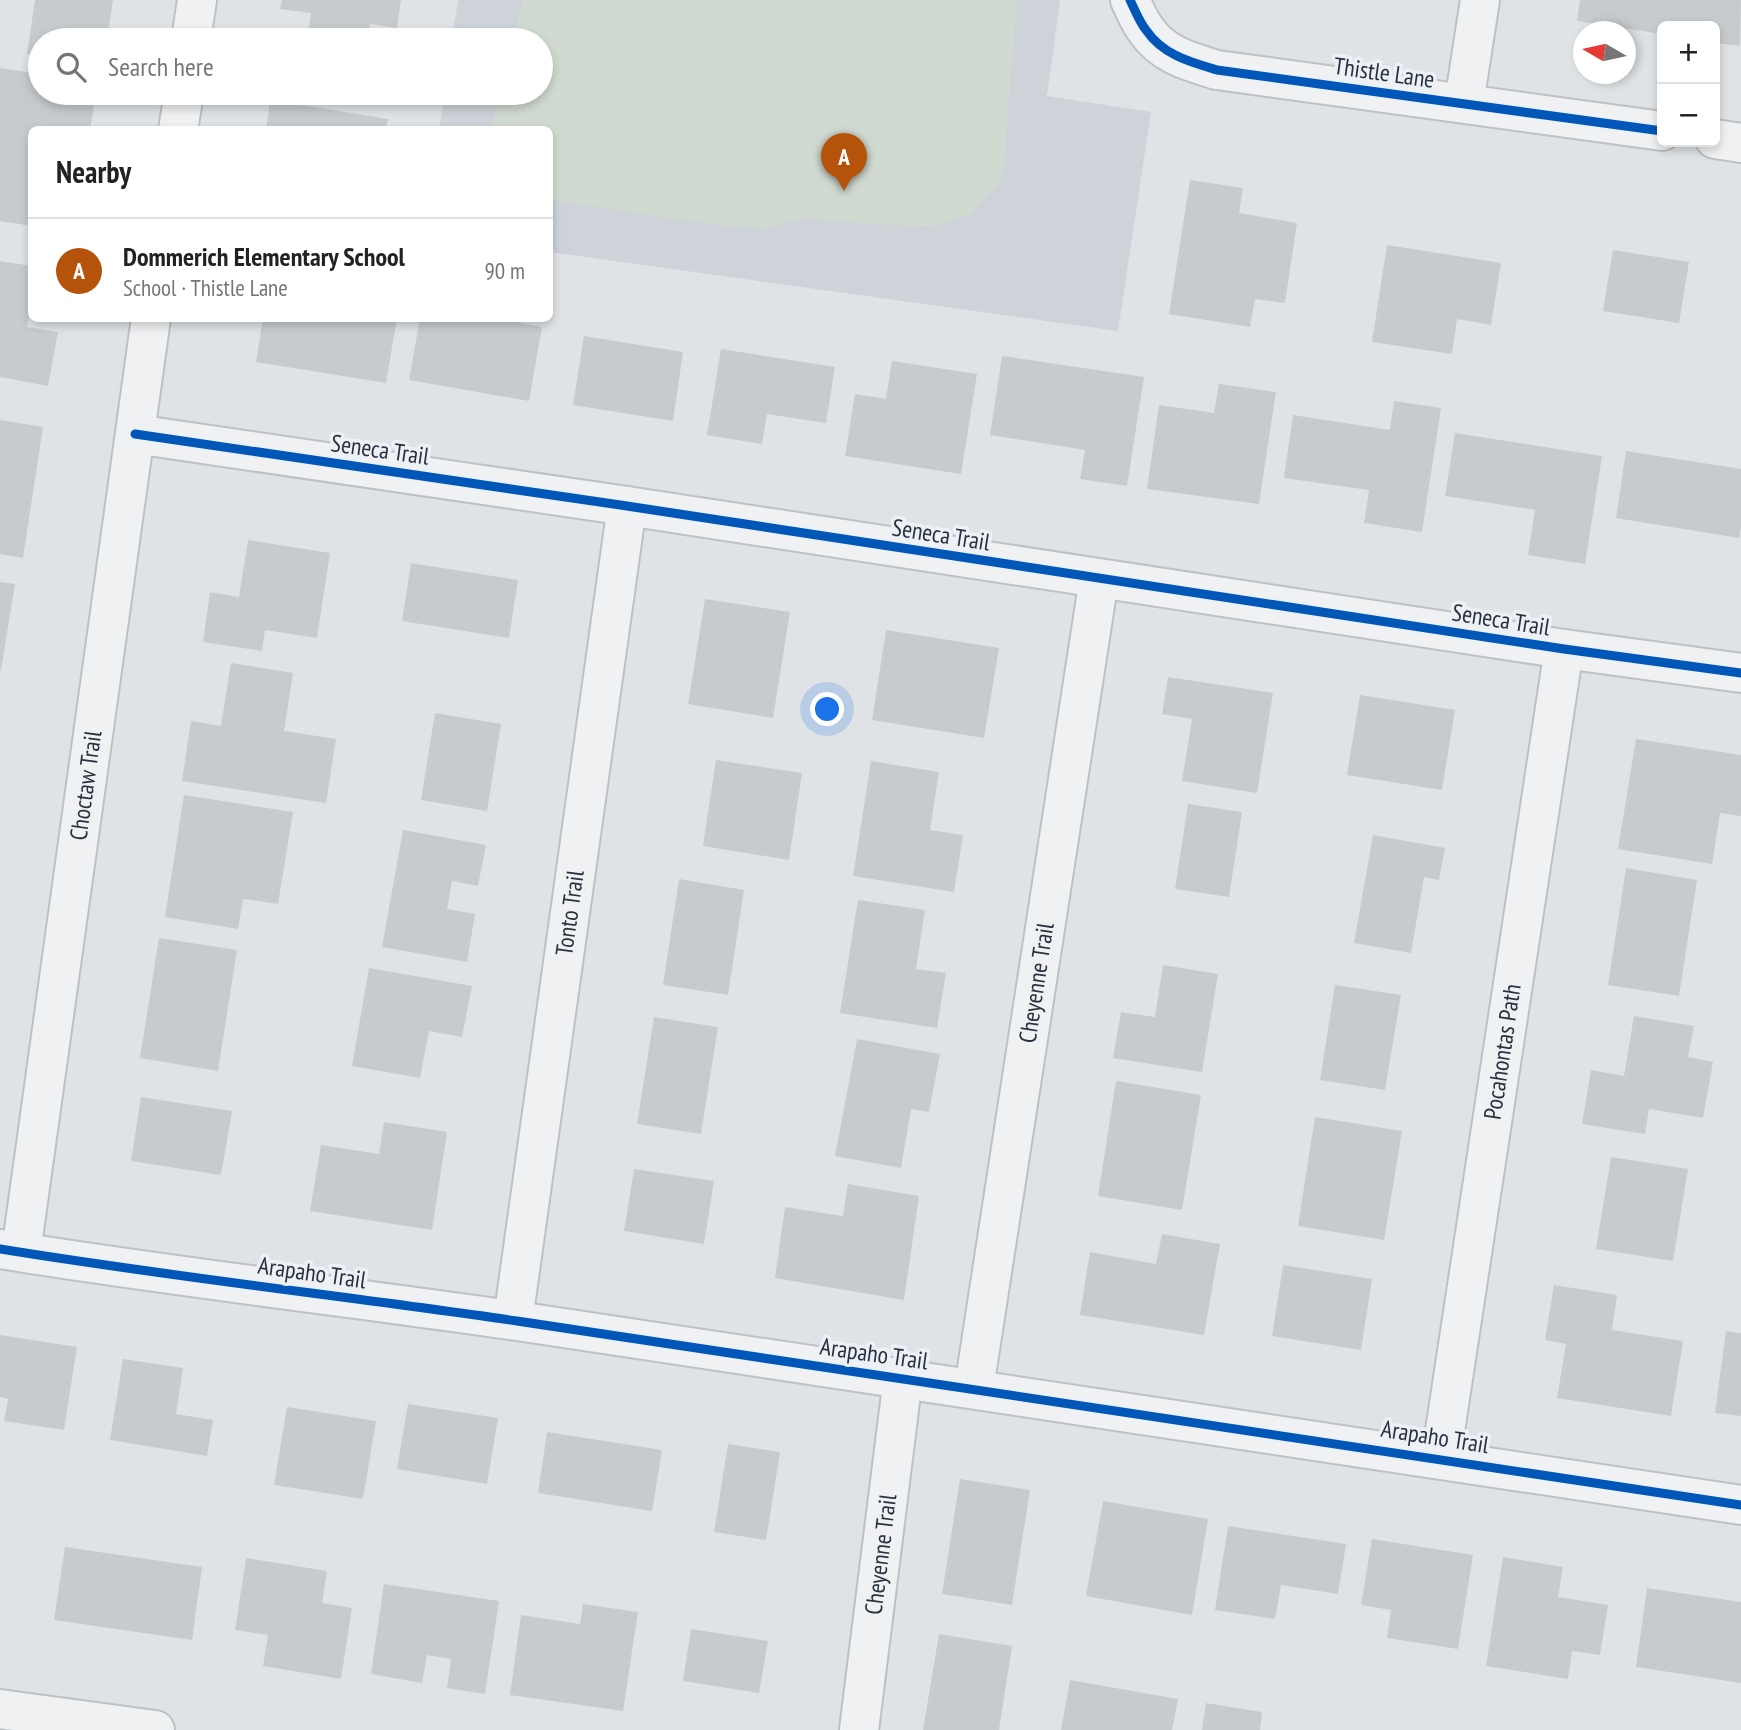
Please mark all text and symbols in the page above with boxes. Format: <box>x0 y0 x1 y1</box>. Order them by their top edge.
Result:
north arrow <box>1573 21 1636 84</box>
map controls <box>1657 21 1720 147</box>
button: + <box>1657 21 1720 84</box>
search box <box>28 28 553 105</box>
icon: search <box>52 48 90 86</box>
text: Search here <box>108 50 214 83</box>
street label: Thistle Lane <box>1332 50 1436 95</box>
button: − <box>1657 84 1720 147</box>
pin: A <box>821 133 867 191</box>
text: Nearby <box>56 152 131 191</box>
text: Dommerich Elementary School <box>123 240 405 273</box>
text: A <box>73 256 85 285</box>
text: 90 m <box>484 256 525 285</box>
text: School · Thistle Lane <box>123 273 288 302</box>
street label: Seneca Trail <box>329 427 432 472</box>
street label: Seneca Trail <box>890 511 993 558</box>
street label: Seneca Trail <box>1450 596 1553 643</box>
your location <box>810 692 844 726</box>
street label: Choctaw Trail <box>62 728 108 842</box>
street label: Tonto Trail <box>548 868 591 958</box>
street label: Cheyenne Trail <box>1012 920 1061 1045</box>
street label: Pocahontas Path <box>1477 982 1528 1121</box>
street label: Arapaho Trail <box>256 1250 368 1295</box>
street label: Arapaho Trail <box>818 1331 930 1376</box>
street label: Arapaho Trail <box>1379 1413 1492 1460</box>
street label: Cheyenne Trail <box>858 1492 903 1616</box>

